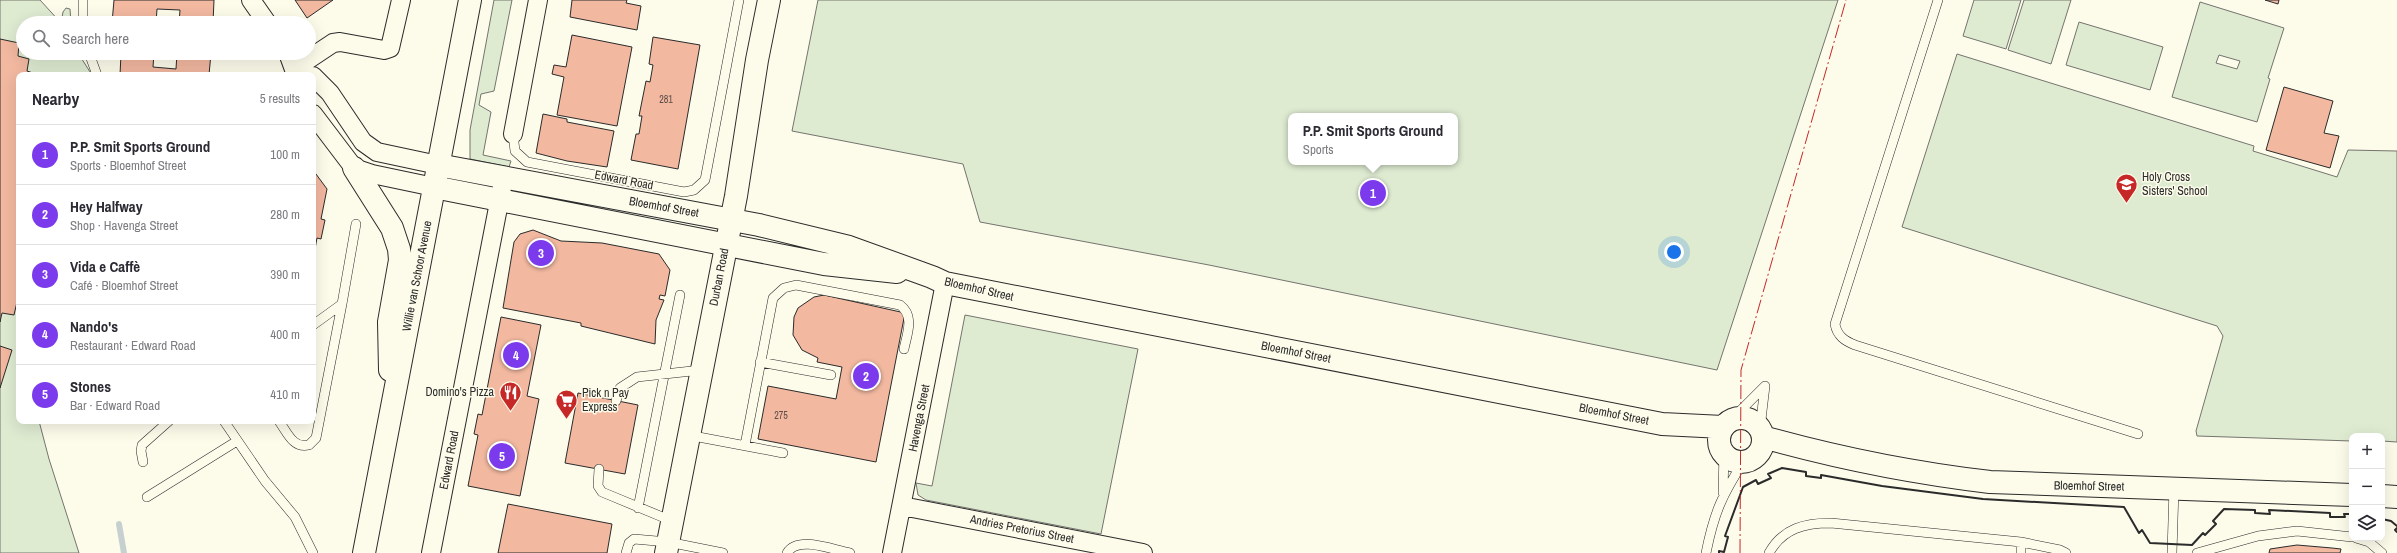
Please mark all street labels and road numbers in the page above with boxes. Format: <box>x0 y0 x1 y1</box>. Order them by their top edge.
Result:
street label: Edward Road <box>593 166 655 194</box>
street label: Bloemhof Street <box>628 193 700 221</box>
street label: Willie van Schoor Avenue <box>398 219 436 333</box>
street label: Durban Road <box>706 247 732 307</box>
street label: Bloemhof Street <box>943 273 1015 305</box>
street label: Bloemhof Street <box>1260 337 1332 367</box>
street label: Havenga Street <box>905 383 933 453</box>
street label: Bloemhof Street <box>1578 399 1650 429</box>
street label: Edward Road <box>435 429 463 491</box>
street label: Bloemhof Street <box>2054 477 2125 495</box>
street label: Andries Pretorius Street <box>968 511 1076 547</box>

